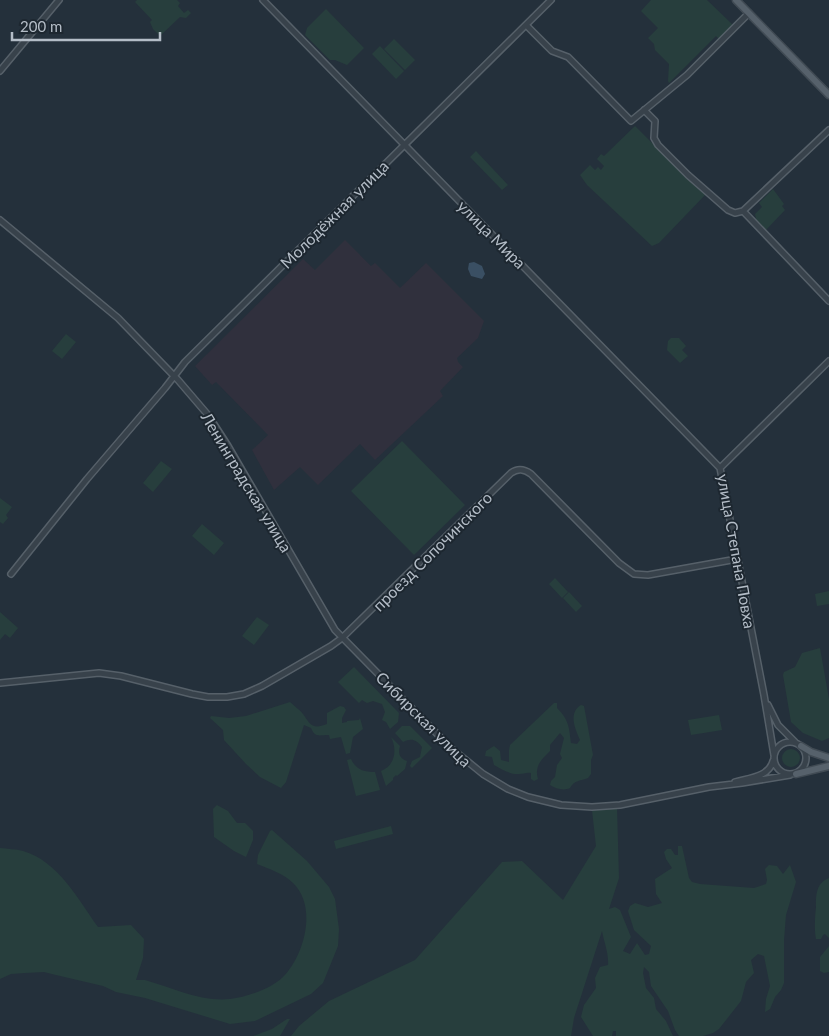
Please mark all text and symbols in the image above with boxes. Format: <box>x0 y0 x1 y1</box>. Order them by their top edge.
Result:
scale bar <box>12 10 160 42</box>
text: 200 m <box>20 17 62 35</box>
street label: Молодёжная улица <box>276 156 392 272</box>
street label: улица Мира <box>454 196 530 272</box>
street label: Ленинградская улица <box>197 408 296 555</box>
street label: улица Степана Повха <box>714 472 760 630</box>
street label: проезд Сопочинского <box>368 487 496 615</box>
street label: Сибирская улица <box>372 667 476 771</box>

